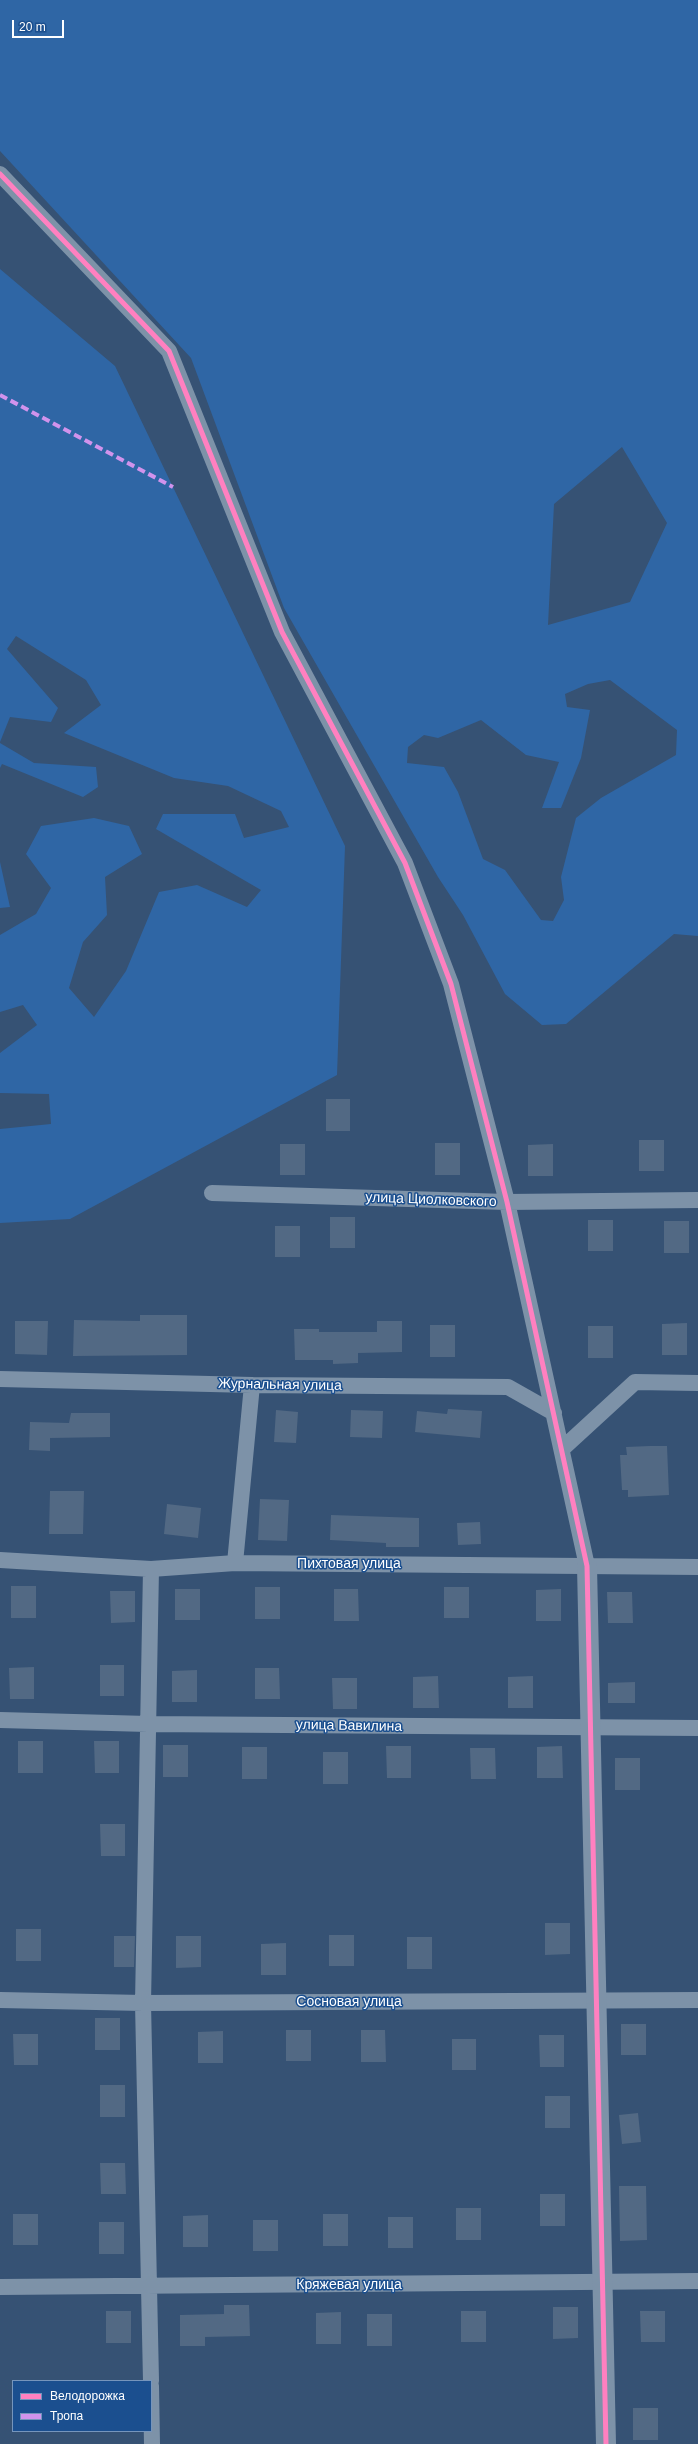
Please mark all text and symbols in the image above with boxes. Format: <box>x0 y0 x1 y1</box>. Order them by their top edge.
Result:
scale bar <box>14 12 66 38</box>
text: 20 m <box>19 20 46 34</box>
street label: улица Циолковского <box>365 1189 497 1211</box>
street label: Журнальная улица <box>218 1376 342 1394</box>
street label: Пихтовая улица <box>297 1556 401 1572</box>
street label: улица Вавилина <box>296 1717 402 1735</box>
street label: Сосновая улица <box>296 1994 402 2010</box>
street label: Кряжевая улица <box>296 2277 402 2293</box>
legend <box>12 2380 152 2432</box>
text: Велодорожка <box>50 2389 125 2403</box>
text: Тропа <box>50 2409 83 2423</box>

